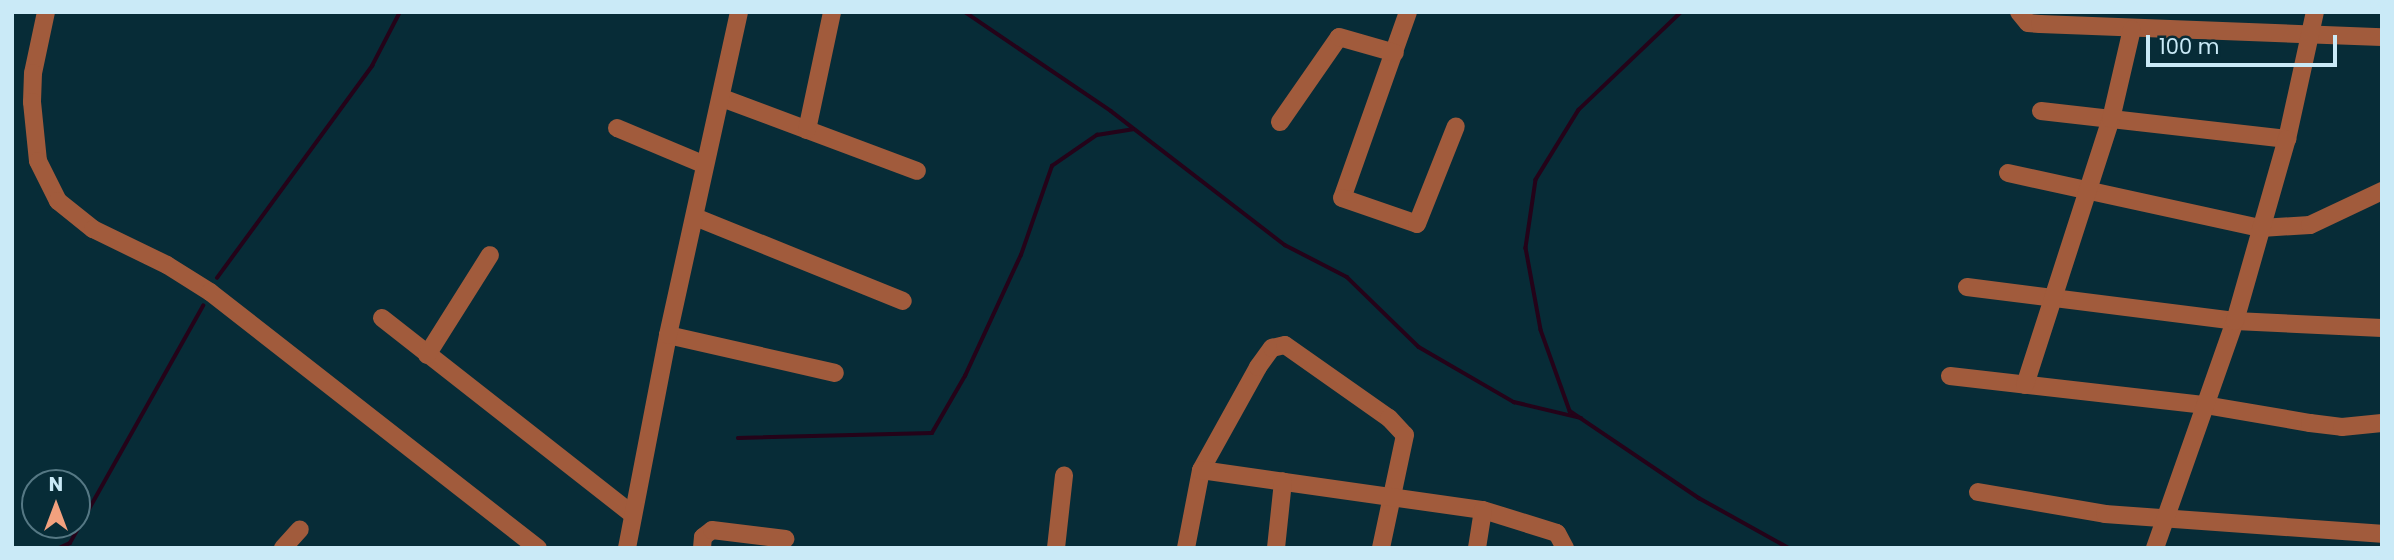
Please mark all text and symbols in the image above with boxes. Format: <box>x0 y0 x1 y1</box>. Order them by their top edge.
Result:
scale bar <box>2149 21 2340 65</box>
text: 100 m <box>2159 32 2219 61</box>
north arrow <box>21 469 91 539</box>
text: N <box>49 471 63 498</box>

